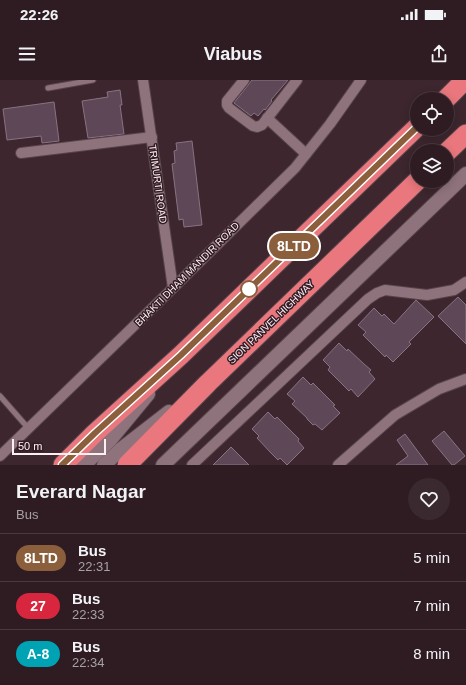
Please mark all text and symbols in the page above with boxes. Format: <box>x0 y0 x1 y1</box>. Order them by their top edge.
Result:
text: 22:26 <box>20 6 58 23</box>
icon: menu <box>16 43 38 65</box>
icon: share <box>428 43 450 65</box>
text: Viabus <box>204 44 262 64</box>
map controls <box>410 92 454 188</box>
button: locate <box>410 92 454 136</box>
street label: TRIMURTI ROAD <box>147 144 169 224</box>
button: layers <box>410 144 454 188</box>
street label: BHAKTI DHAM MANDIR ROAD <box>133 220 241 328</box>
line badge: 8LTD <box>266 233 322 259</box>
text: 8LTD <box>277 238 311 254</box>
street label: SION PANVEL HIGHWAY <box>226 278 316 366</box>
unlabelled marker <box>240 280 258 298</box>
scale bar <box>12 437 106 456</box>
text: 50 m <box>18 440 42 452</box>
button: heart <box>408 478 450 520</box>
text: Everard Nagar <box>16 481 146 502</box>
text: Bus <box>16 507 38 522</box>
text: Bus <box>78 542 106 559</box>
text: 5 min <box>413 549 450 566</box>
text: 8LTD <box>24 550 58 566</box>
text: 22:31 <box>78 559 111 574</box>
text: Bus <box>72 590 100 607</box>
text: 7 min <box>413 597 450 614</box>
text: 27 <box>30 598 46 614</box>
text: 22:33 <box>72 607 105 622</box>
text: Bus <box>72 638 100 655</box>
text: 8 min <box>413 645 450 662</box>
text: A-8 <box>27 646 49 662</box>
text: 22:34 <box>72 655 105 670</box>

